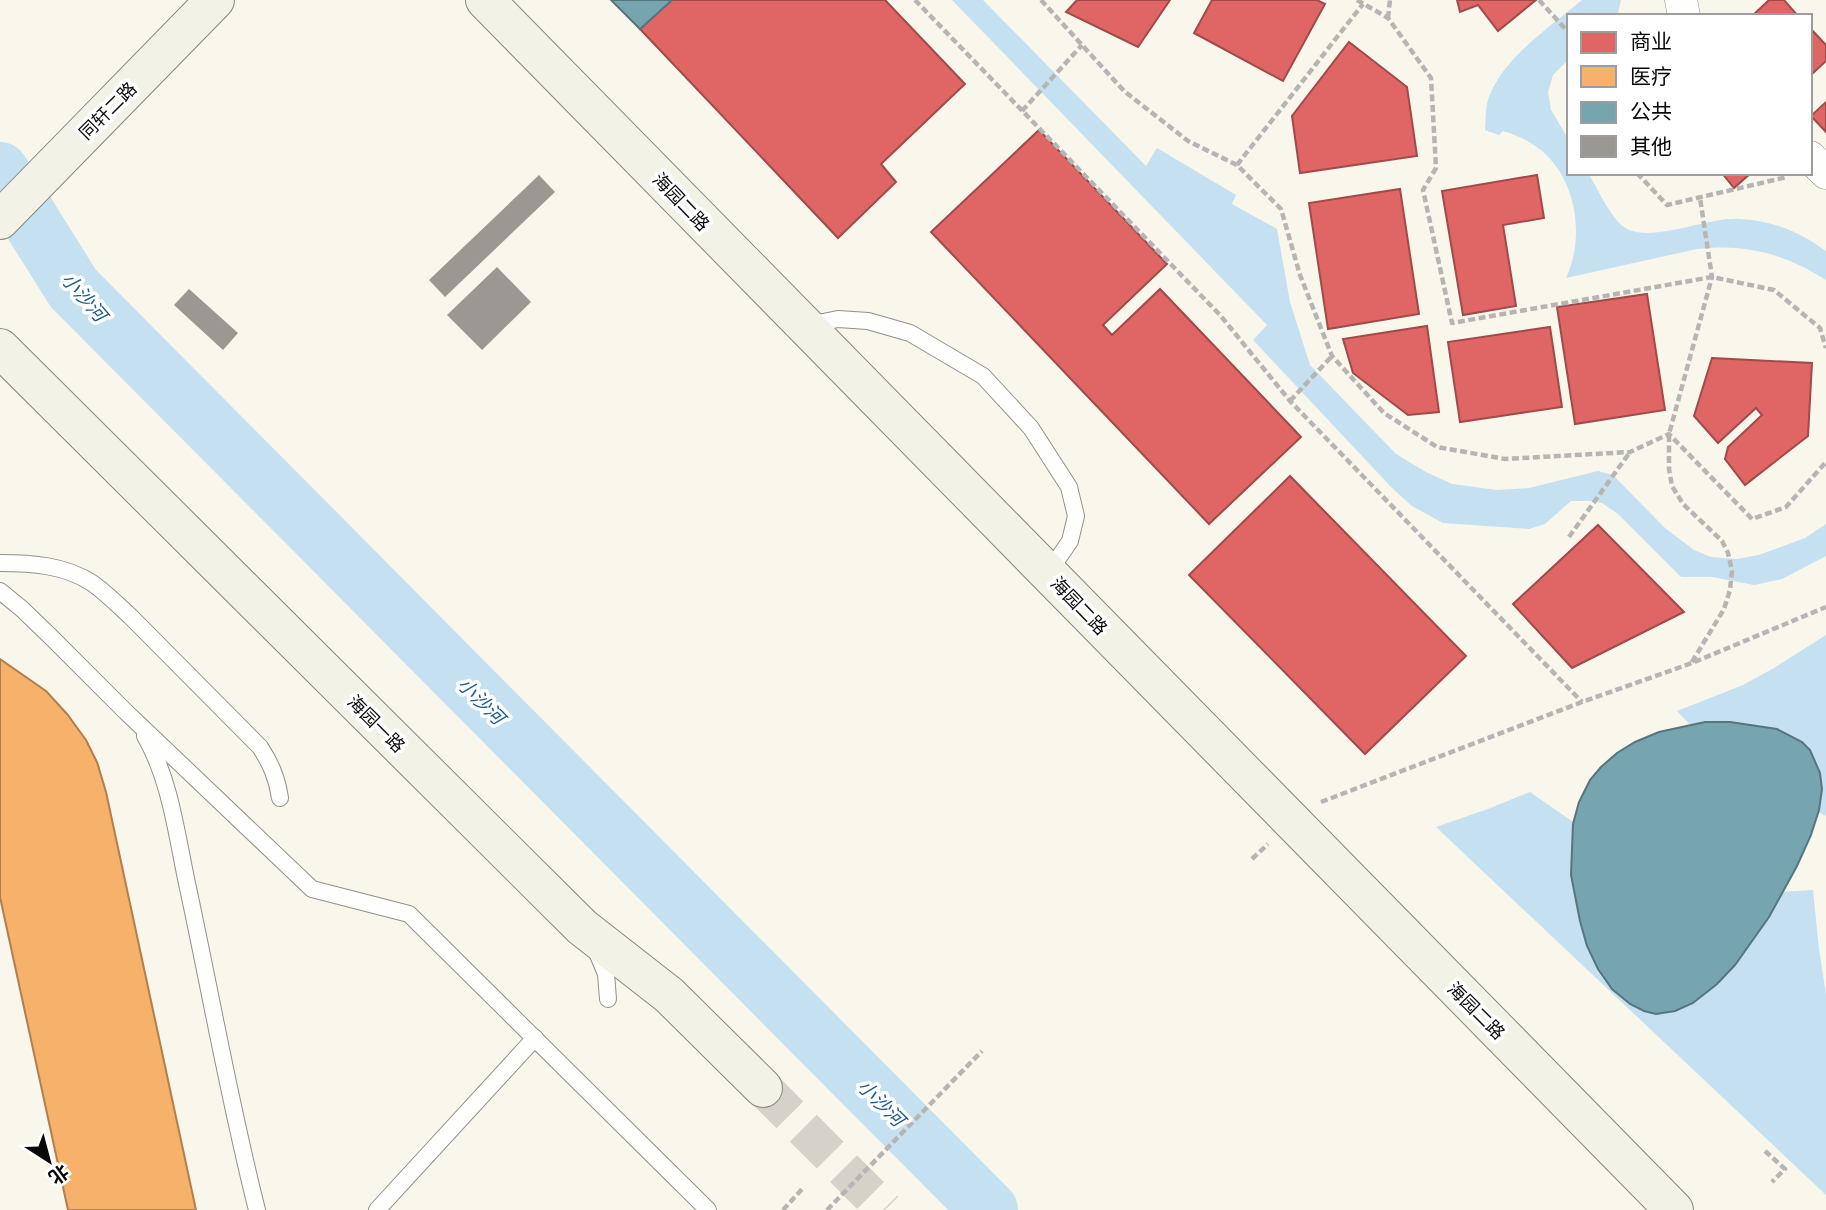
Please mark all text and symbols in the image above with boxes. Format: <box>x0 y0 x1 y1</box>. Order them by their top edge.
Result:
legend <box>1567 14 1812 175</box>
text: 商业 <box>1630 24 1672 55</box>
text: 医疗 <box>1630 59 1672 90</box>
street label: 同轩二路 <box>72 75 142 145</box>
text: 公共 <box>1630 94 1672 125</box>
text: 其他 <box>1630 129 1672 160</box>
street label: 海园二路 <box>647 166 717 236</box>
water label: 小沙河 <box>56 265 117 330</box>
street label: 海园二路 <box>1045 570 1115 640</box>
water label: 小沙河 <box>452 670 515 733</box>
street label: 海园一路 <box>342 688 412 758</box>
street label: 海园二路 <box>1442 975 1512 1045</box>
water label: 小沙河 <box>852 1072 915 1135</box>
north arrow <box>14 1126 84 1196</box>
text: 北 <box>44 1159 76 1192</box>

